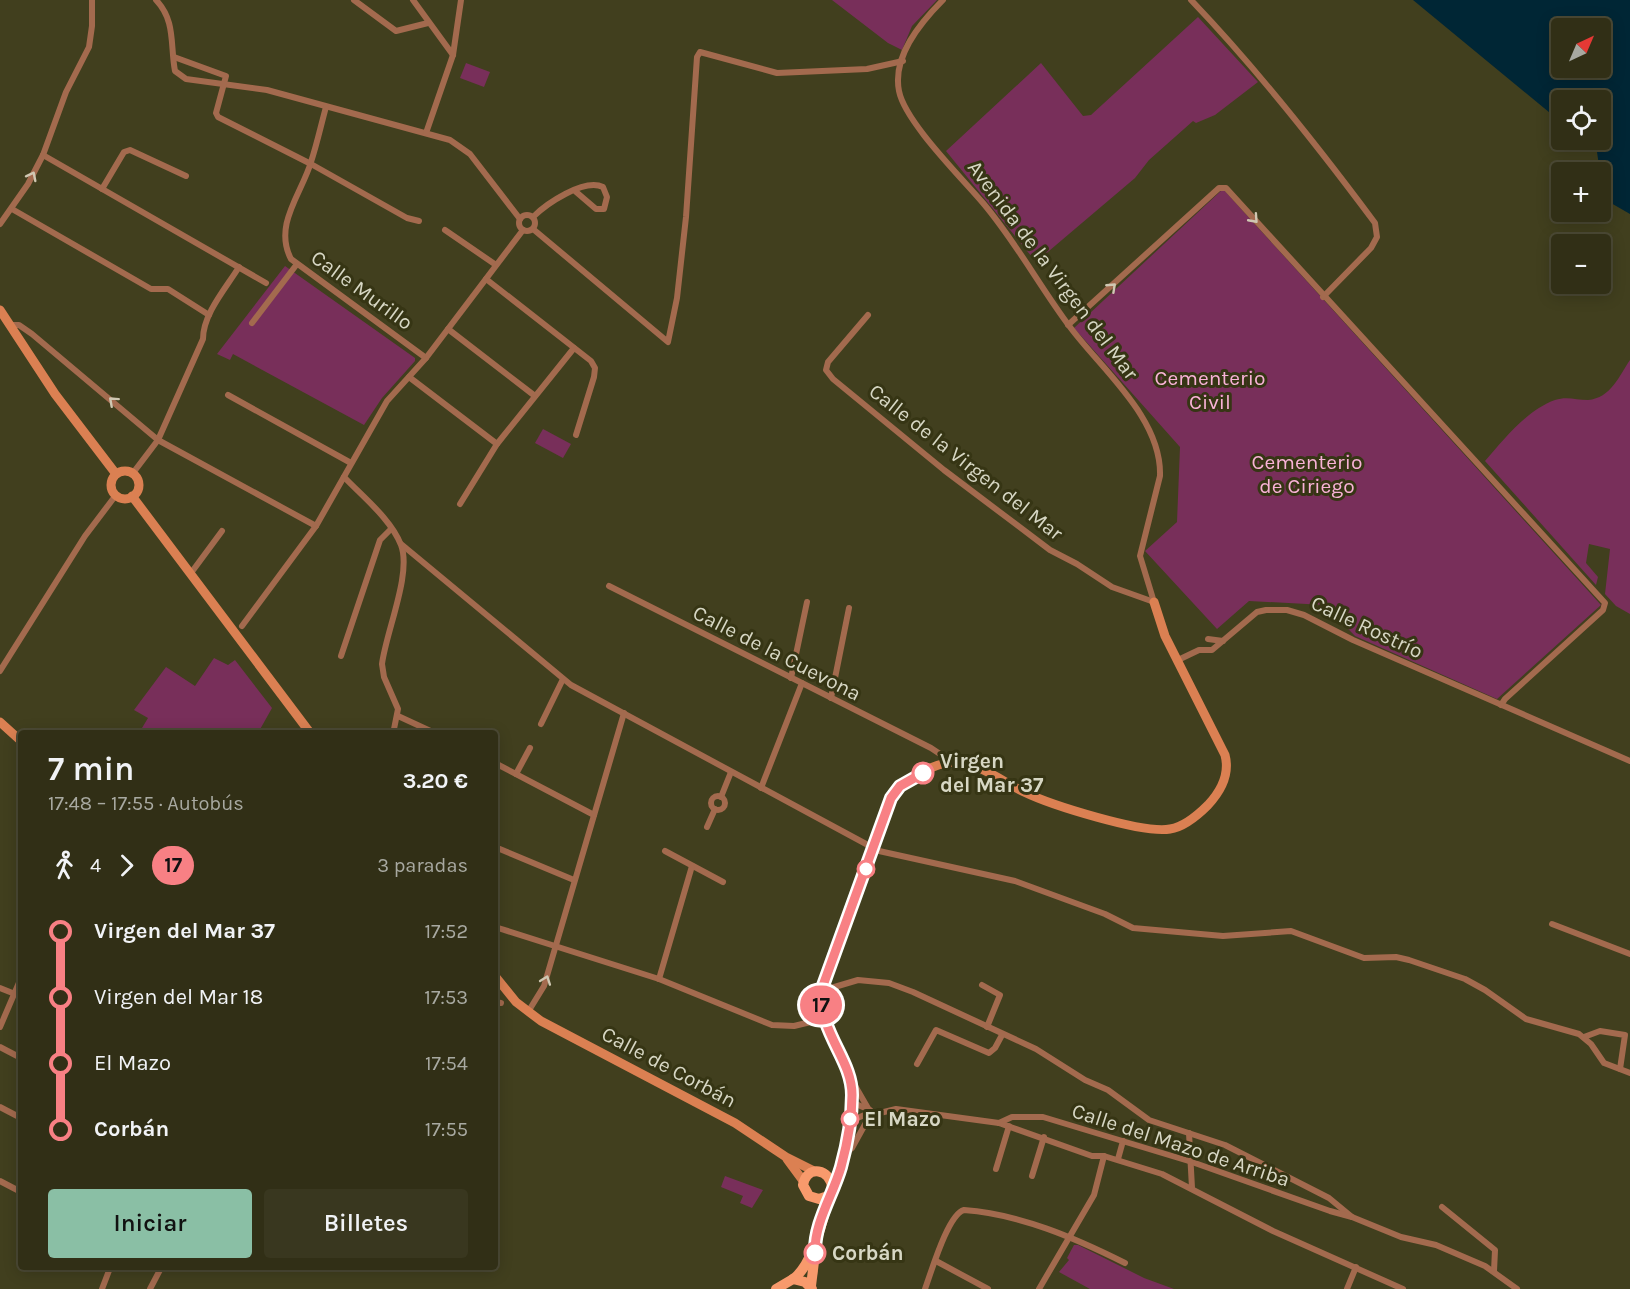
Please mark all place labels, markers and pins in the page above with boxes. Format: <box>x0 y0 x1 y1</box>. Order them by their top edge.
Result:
place label: Virgen del Mar 37 <box>940 749 1044 797</box>
marker: Virgen del Mar 37 <box>912 762 934 784</box>
unlabelled marker <box>857 860 875 878</box>
place label: El Mazo <box>864 1107 941 1131</box>
marker: El Mazo <box>841 1110 859 1128</box>
place label: Corbán <box>832 1241 904 1265</box>
marker: Corbán <box>804 1242 826 1264</box>

